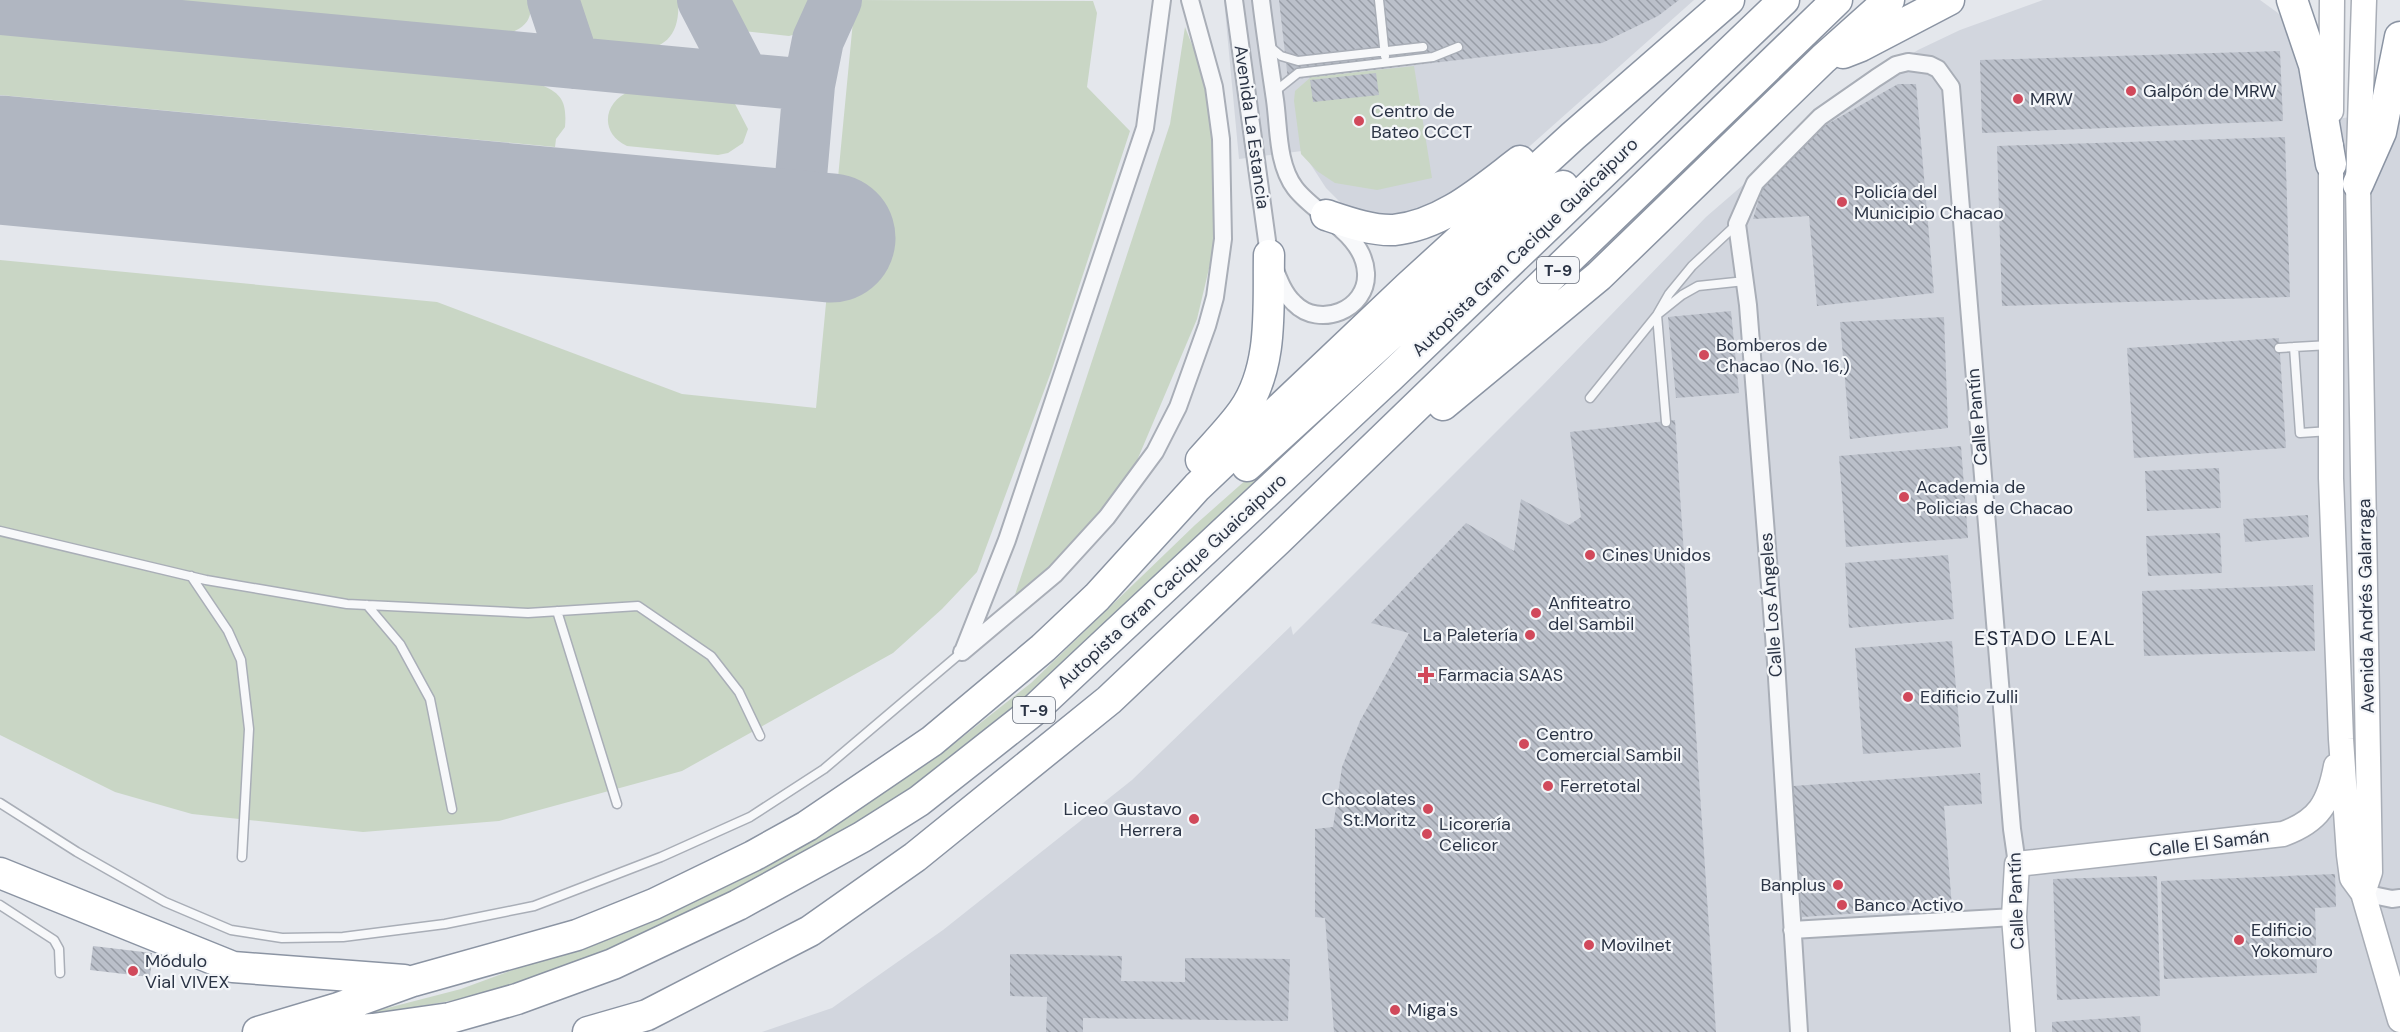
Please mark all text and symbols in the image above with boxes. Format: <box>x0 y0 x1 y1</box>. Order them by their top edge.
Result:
street label: Avenida La Estancia <box>1229 43 1275 211</box>
place label: Galpón de MRW <box>2143 79 2277 103</box>
marker: Galpón de MRW <box>2124 84 2138 98</box>
place label: MRW <box>2030 87 2073 111</box>
marker: MRW <box>2011 92 2025 106</box>
place label: Centro de Bateo CCCT <box>1371 99 1472 144</box>
marker: Centro de Bateo CCCT <box>1352 114 1366 128</box>
street label: Autopista Gran Cacique Guaicaipuro <box>1407 132 1643 362</box>
place label: Policía del Municipio Chacao <box>1854 180 2004 225</box>
marker: Policía del Municipio Chacao <box>1835 195 1849 209</box>
road number: T-9 <box>1537 257 1579 283</box>
place label: Bomberos de Chacao (No. 16,) <box>1716 333 1850 378</box>
marker: Bomberos de Chacao (No. 16,) <box>1697 348 1711 362</box>
street label: Calle Pantín <box>1961 367 1993 467</box>
street label: Autopista Gran Cacique Guaicaipuro <box>1052 468 1292 694</box>
place label: Academia de Policias de Chacao <box>1916 475 2073 520</box>
marker: Academia de Policias de Chacao <box>1897 490 1911 504</box>
street label: Avenida Andrés Galarraga <box>2352 498 2380 714</box>
street label: Calle Los Ángeles <box>1754 532 1788 678</box>
place label: Cines Unidos <box>1602 543 1711 567</box>
marker: Cines Unidos <box>1583 548 1597 562</box>
place label: Anfiteatro del Sambil <box>1548 591 1634 636</box>
marker: Anfiteatro del Sambil <box>1529 606 1543 620</box>
place label: La Paletería <box>1423 623 1518 647</box>
district label: ESTADO LEAL <box>1974 625 2116 651</box>
marker: La Paletería <box>1523 628 1537 642</box>
place label: Farmacia SAAS <box>1438 663 1563 687</box>
marker: Farmacia SAAS <box>1419 668 1433 682</box>
place label: Edificio Zulli <box>1920 685 2018 709</box>
marker: Edificio Zulli <box>1901 690 1915 704</box>
road number: T-9 <box>1013 697 1055 723</box>
place label: Centro Comercial Sambil <box>1536 722 1681 767</box>
marker: Centro Comercial Sambil <box>1517 737 1531 751</box>
place label: Ferretotal <box>1560 774 1640 798</box>
marker: Ferretotal <box>1541 779 1555 793</box>
place label: Chocolates St.Moritz <box>1321 787 1416 832</box>
place label: Liceo Gustavo Herrera <box>1063 797 1182 842</box>
marker: Chocolates St.Moritz <box>1421 802 1435 816</box>
marker: Liceo Gustavo Herrera <box>1187 812 1201 826</box>
place label: Licorería Celicor <box>1439 812 1511 857</box>
street label: Calle El Samán <box>2147 824 2271 862</box>
marker: Licorería Celicor <box>1420 827 1434 841</box>
street label: Calle Pantín <box>2002 852 2030 950</box>
place label: Banplus <box>1760 873 1826 897</box>
marker: Banplus <box>1831 878 1845 892</box>
place label: Banco Activo <box>1854 893 1963 917</box>
marker: Banco Activo <box>1835 898 1849 912</box>
place label: Edificio Yokomuro <box>2251 918 2333 963</box>
place label: Movilnet <box>1601 933 1672 957</box>
marker: Edificio Yokomuro <box>2232 933 2246 947</box>
marker: Movilnet <box>1582 938 1596 952</box>
place label: Módulo Vial VIVEX <box>145 949 229 994</box>
marker: Módulo Vial VIVEX <box>126 964 140 978</box>
place label: Miga's <box>1407 998 1458 1022</box>
marker: Miga's <box>1388 1003 1402 1017</box>

